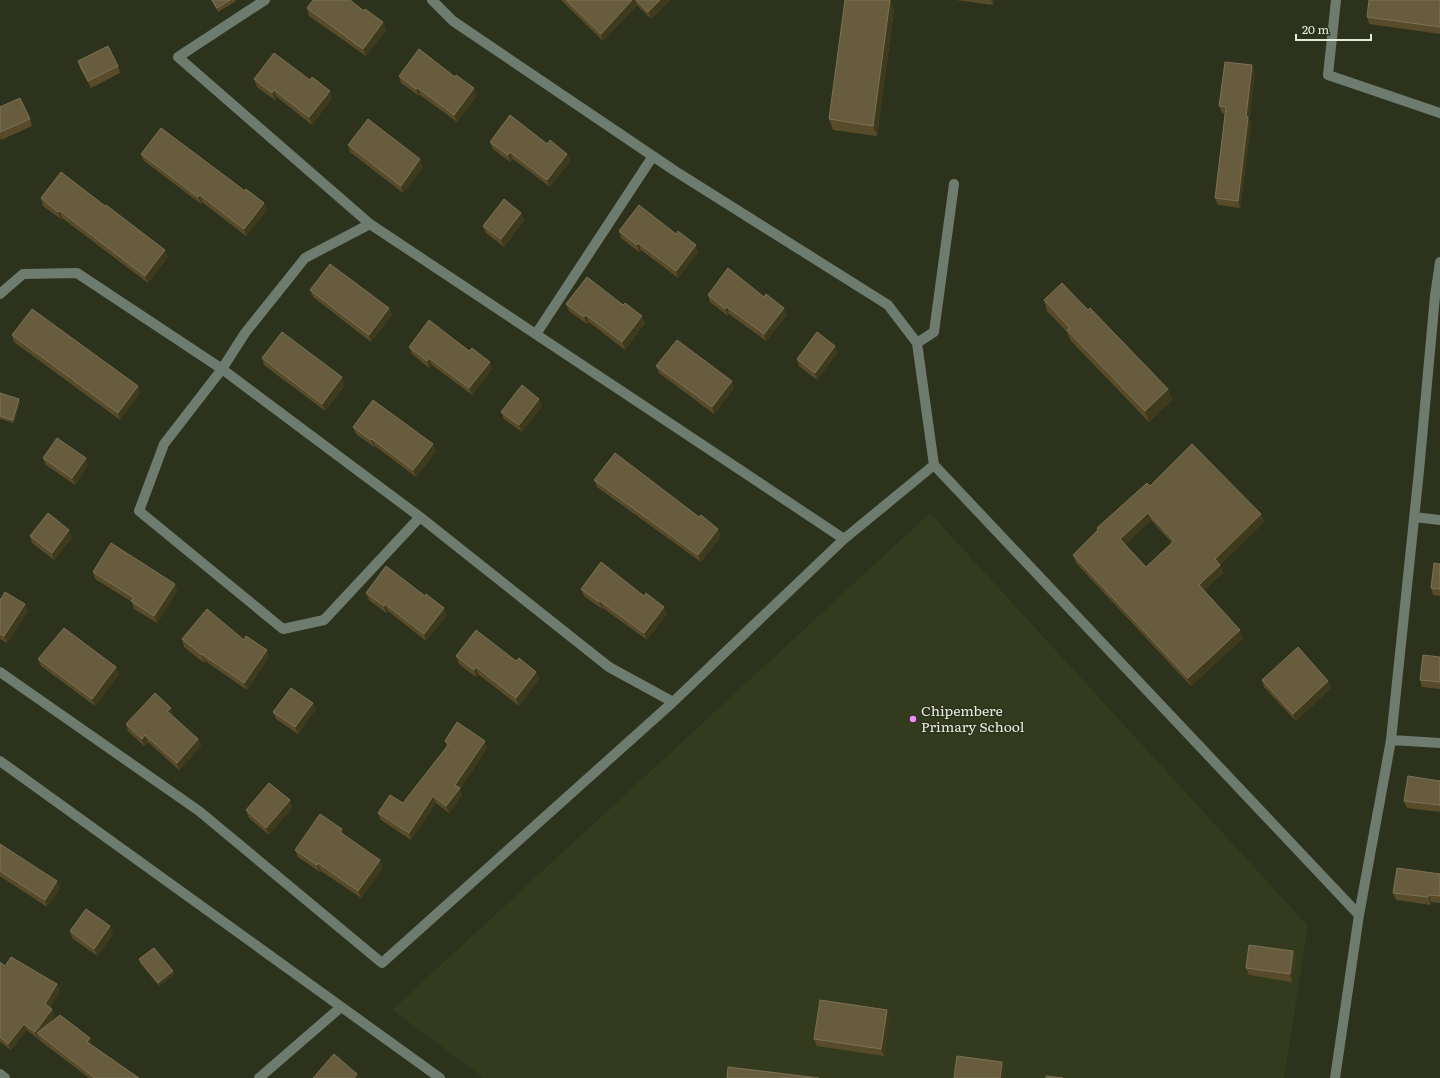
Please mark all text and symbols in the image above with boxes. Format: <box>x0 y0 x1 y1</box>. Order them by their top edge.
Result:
scale bar <box>1296 16 1371 42</box>
text: 20 m <box>1302 20 1329 38</box>
place label: Chipembere Primary School <box>921 700 1025 736</box>
marker: Chipembere Primary School <box>908 714 918 724</box>

